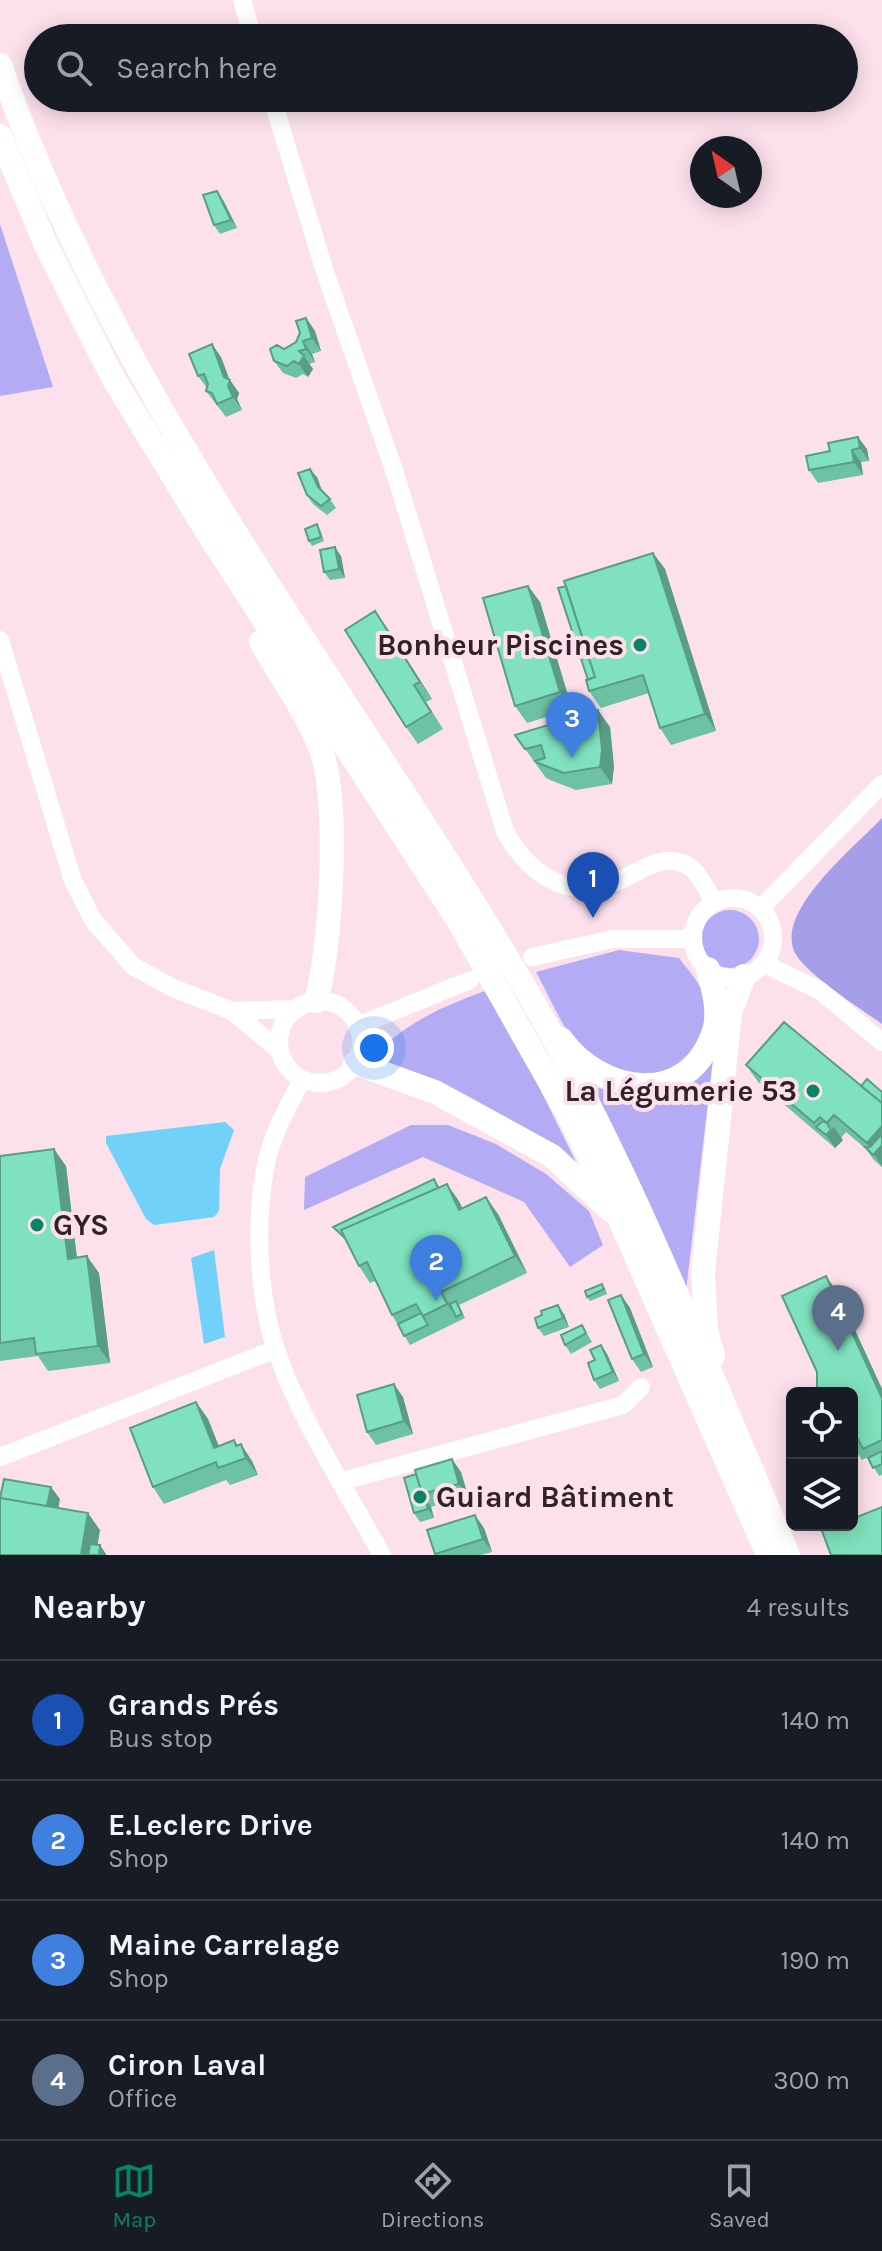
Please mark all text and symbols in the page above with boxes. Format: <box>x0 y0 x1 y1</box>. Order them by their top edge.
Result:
search box <box>24 24 858 112</box>
icon: search <box>52 46 96 90</box>
text: Search here <box>116 50 277 86</box>
north arrow <box>690 136 762 208</box>
place label: Bonheur Piscines <box>377 627 624 663</box>
marker: Bonheur Piscines <box>631 636 649 654</box>
pin: 3 <box>546 692 598 758</box>
pin: 1 <box>567 852 619 918</box>
your location <box>354 1028 394 1068</box>
place label: La Légumerie 53 <box>564 1073 797 1109</box>
marker: La Légumerie 53 <box>804 1082 822 1100</box>
place label: GYS <box>53 1207 109 1243</box>
marker: GYS <box>28 1216 46 1234</box>
pin: 2 <box>410 1235 462 1301</box>
pin: 4 <box>812 1285 864 1351</box>
map controls <box>786 1387 858 1531</box>
button: locate <box>786 1387 858 1459</box>
button: layers <box>786 1459 858 1531</box>
place label: Guiard Bâtiment <box>436 1479 674 1515</box>
marker: Guiard Bâtiment <box>411 1488 429 1506</box>
text: Nearby <box>32 1587 146 1627</box>
text: 4 results <box>746 1592 850 1623</box>
text: Grands Prés <box>108 1687 279 1723</box>
text: 1 <box>53 1705 63 1736</box>
text: 140 m <box>781 1705 850 1736</box>
text: Bus stop <box>108 1723 213 1754</box>
text: E.Leclerc Drive <box>108 1807 313 1843</box>
text: 2 <box>50 1825 66 1856</box>
text: 140 m <box>781 1825 850 1856</box>
text: Shop <box>108 1843 169 1874</box>
text: Maine Carrelage <box>108 1927 340 1963</box>
text: 3 <box>50 1945 66 1976</box>
text: 190 m <box>780 1945 850 1976</box>
text: Shop <box>108 1963 169 1994</box>
text: Ciron Laval <box>108 2047 267 2083</box>
text: 4 <box>50 2065 66 2096</box>
text: 300 m <box>773 2065 850 2096</box>
text: Office <box>108 2083 177 2114</box>
tab: Map <box>112 2159 156 2233</box>
tab: Directions <box>381 2159 484 2233</box>
tab: Saved <box>709 2159 770 2233</box>

